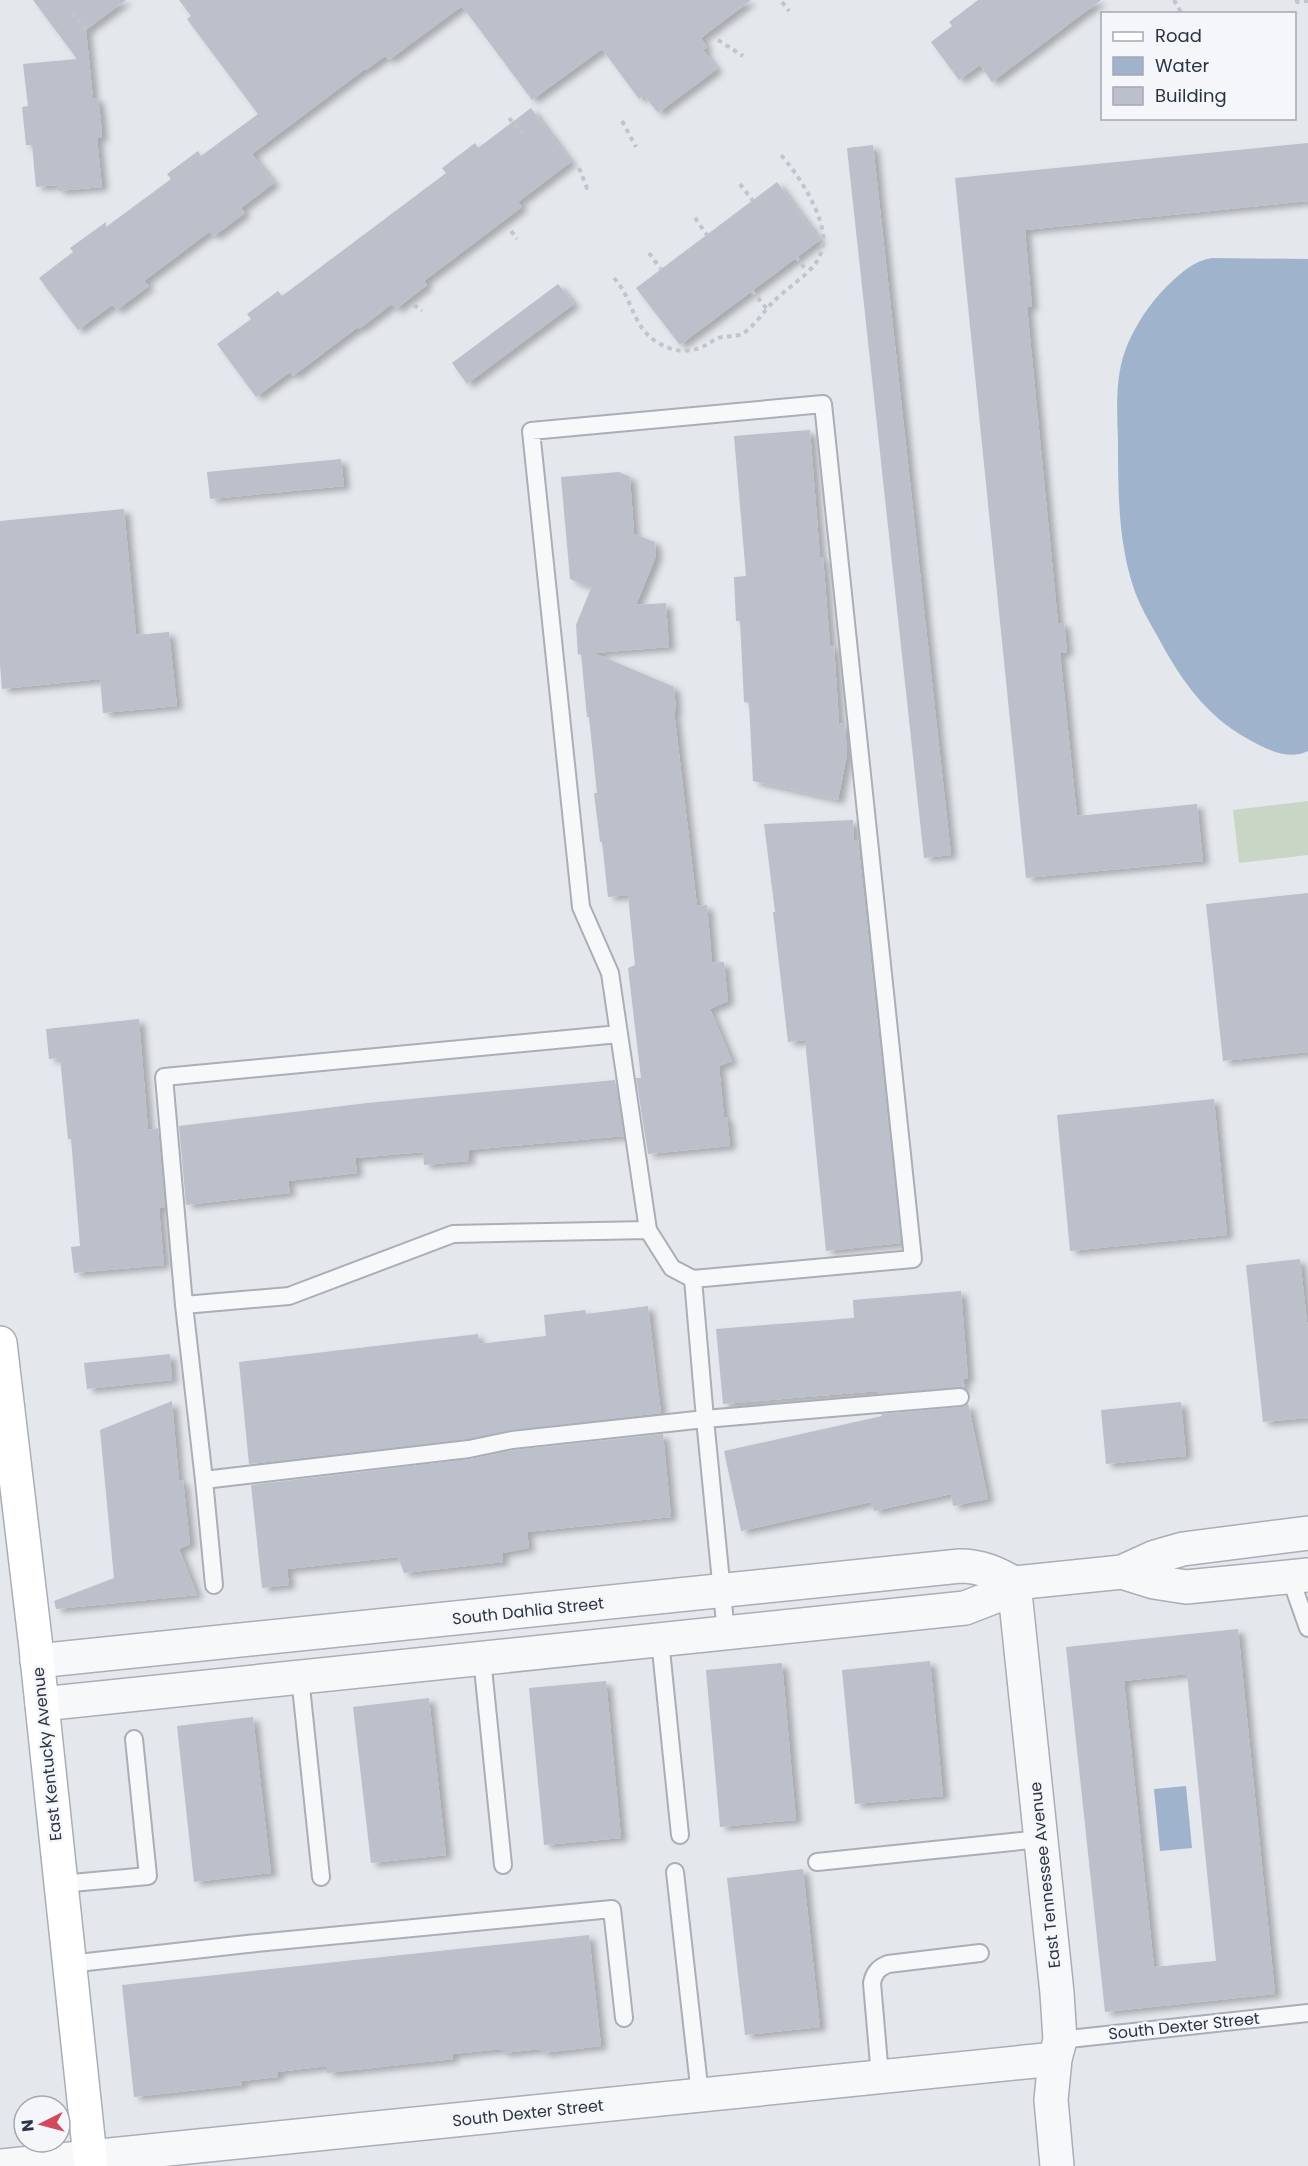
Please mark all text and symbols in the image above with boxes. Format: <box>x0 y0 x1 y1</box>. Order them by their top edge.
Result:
legend <box>1101 12 1296 120</box>
text: Road <box>1155 23 1202 48</box>
text: Water <box>1155 53 1209 78</box>
text: Building <box>1155 83 1227 108</box>
street label: South Dahlia Street <box>451 1592 605 1630</box>
street label: East Kentucky Avenue <box>26 1666 68 1842</box>
street label: East Tennessee Avenue <box>1024 1781 1066 1969</box>
street label: South Dexter Street <box>1107 2007 1261 2045</box>
north arrow <box>12 2094 72 2154</box>
street label: South Dexter Street <box>451 2094 605 2132</box>
text: N <box>16 2118 40 2133</box>

